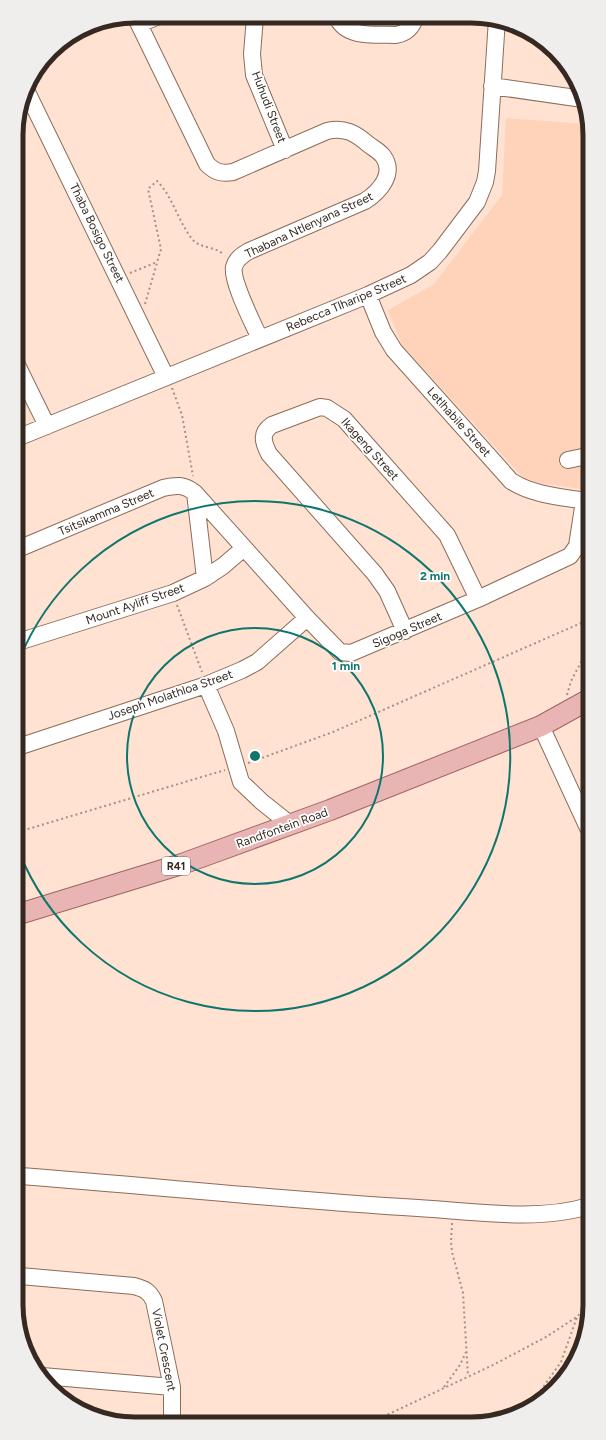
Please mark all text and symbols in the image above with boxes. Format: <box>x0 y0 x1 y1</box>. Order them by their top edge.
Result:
street label: Huhudi Street <box>249 69 289 145</box>
street label: Thaba Bosigo Street <box>67 181 127 285</box>
street label: Thabana Ntlenyana Street <box>243 189 376 261</box>
street label: Rebecca Tlharipe Street <box>284 271 408 335</box>
street label: Letlhabile Street <box>424 384 494 460</box>
street label: Ikageng Street <box>338 415 402 483</box>
street label: Tsitsikamma Street <box>56 485 156 538</box>
text: 2 min <box>420 569 450 583</box>
street label: Mount Ayliff Street <box>84 580 186 627</box>
street label: Sigoga Street <box>370 609 444 651</box>
text: 1 min <box>332 659 360 673</box>
street label: Joseph Molathloa Street <box>106 667 235 723</box>
centre of rings <box>248 749 262 763</box>
street label: Randfontein Road <box>234 805 330 851</box>
road number: R41 <box>162 857 190 875</box>
street label: Violet Crescent <box>149 1307 179 1393</box>

